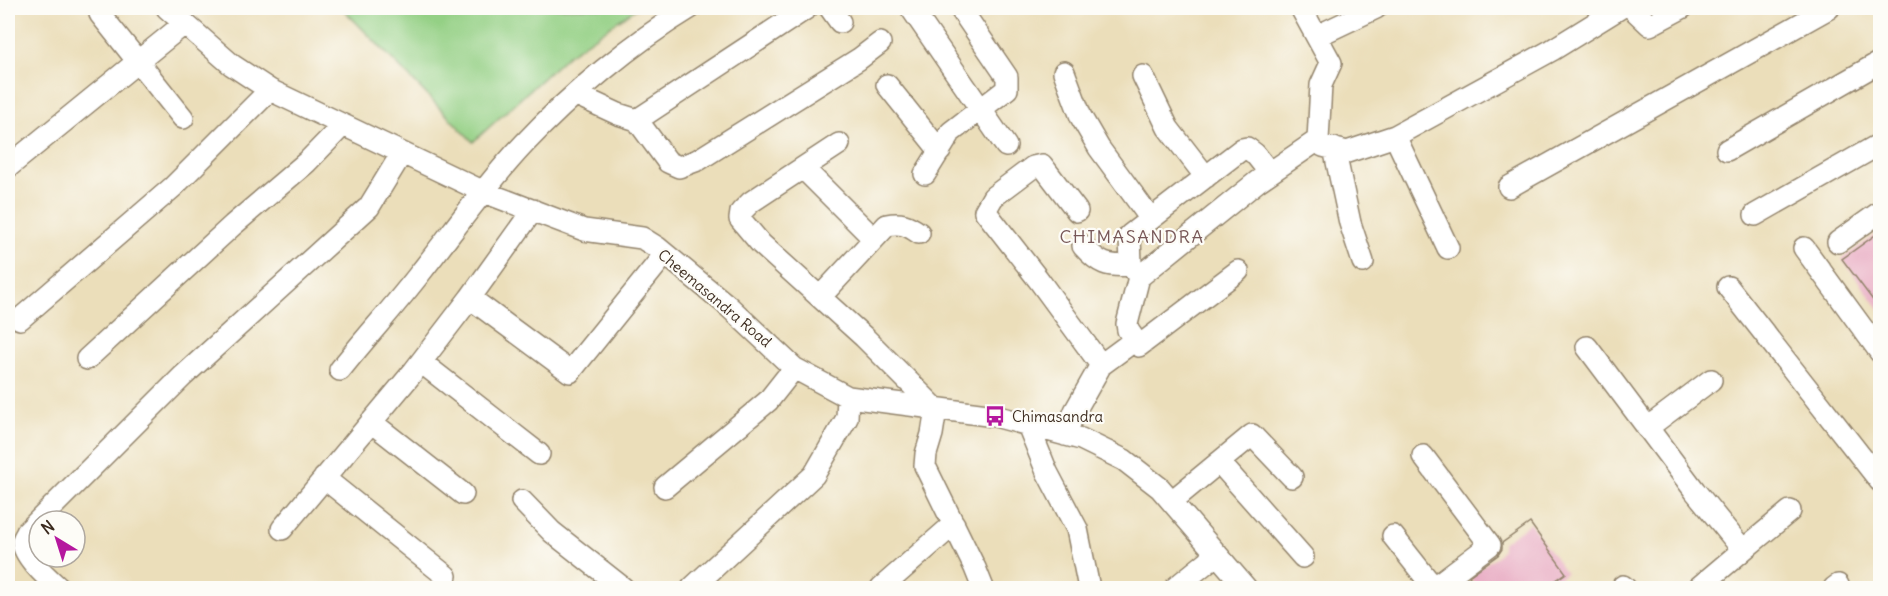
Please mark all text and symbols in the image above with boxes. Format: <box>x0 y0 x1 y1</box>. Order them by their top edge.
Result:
district label: CHIMASANDRA <box>1060 225 1204 248</box>
street label: Cheemasandra Road <box>654 245 776 351</box>
bus stop icon: Chimasandra <box>983 404 1007 428</box>
place label: Chimasandra <box>1012 407 1103 426</box>
north arrow <box>27 509 87 569</box>
text: N <box>37 516 58 538</box>

